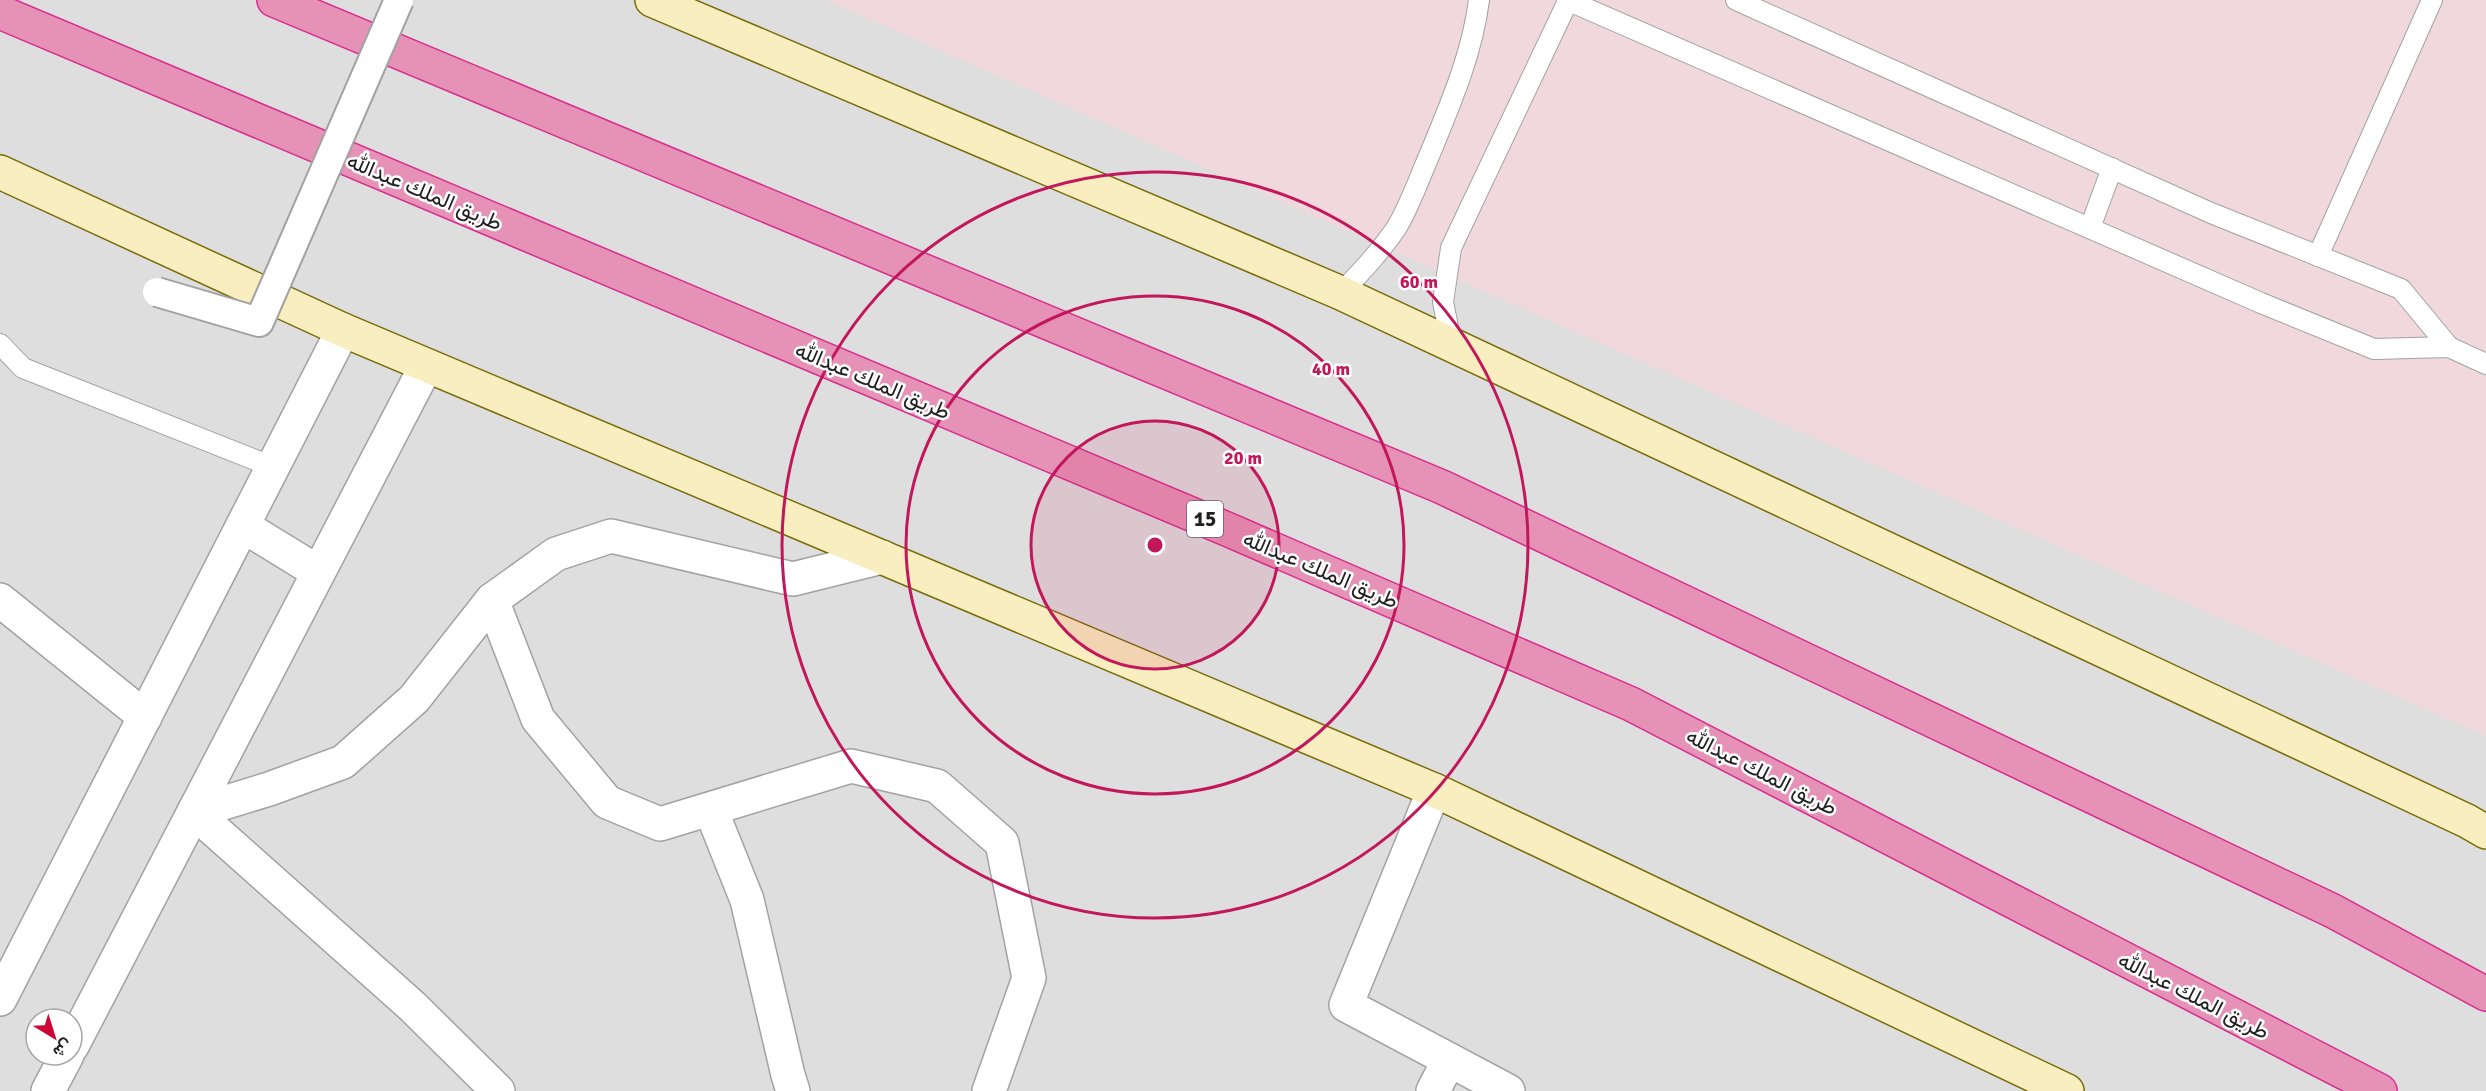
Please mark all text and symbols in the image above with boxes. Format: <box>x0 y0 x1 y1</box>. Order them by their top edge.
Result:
street label: طريق الملك عبدالله <box>343 147 506 236</box>
text: 60 m <box>1400 271 1438 293</box>
street label: طريق الملك عبدالله <box>791 336 954 425</box>
text: 40 m <box>1312 358 1350 380</box>
text: 20 m <box>1224 447 1262 469</box>
road number: 15 <box>1187 501 1223 537</box>
street label: طريق الملك عبدالله <box>1239 525 1402 614</box>
centre of rings <box>1145 535 1165 555</box>
street label: طريق الملك عبدالله <box>1682 722 1842 821</box>
street label: طريق الملك عبدالله <box>2114 946 2274 1045</box>
north arrow <box>24 1007 84 1067</box>
text: ش <box>49 1034 76 1062</box>

